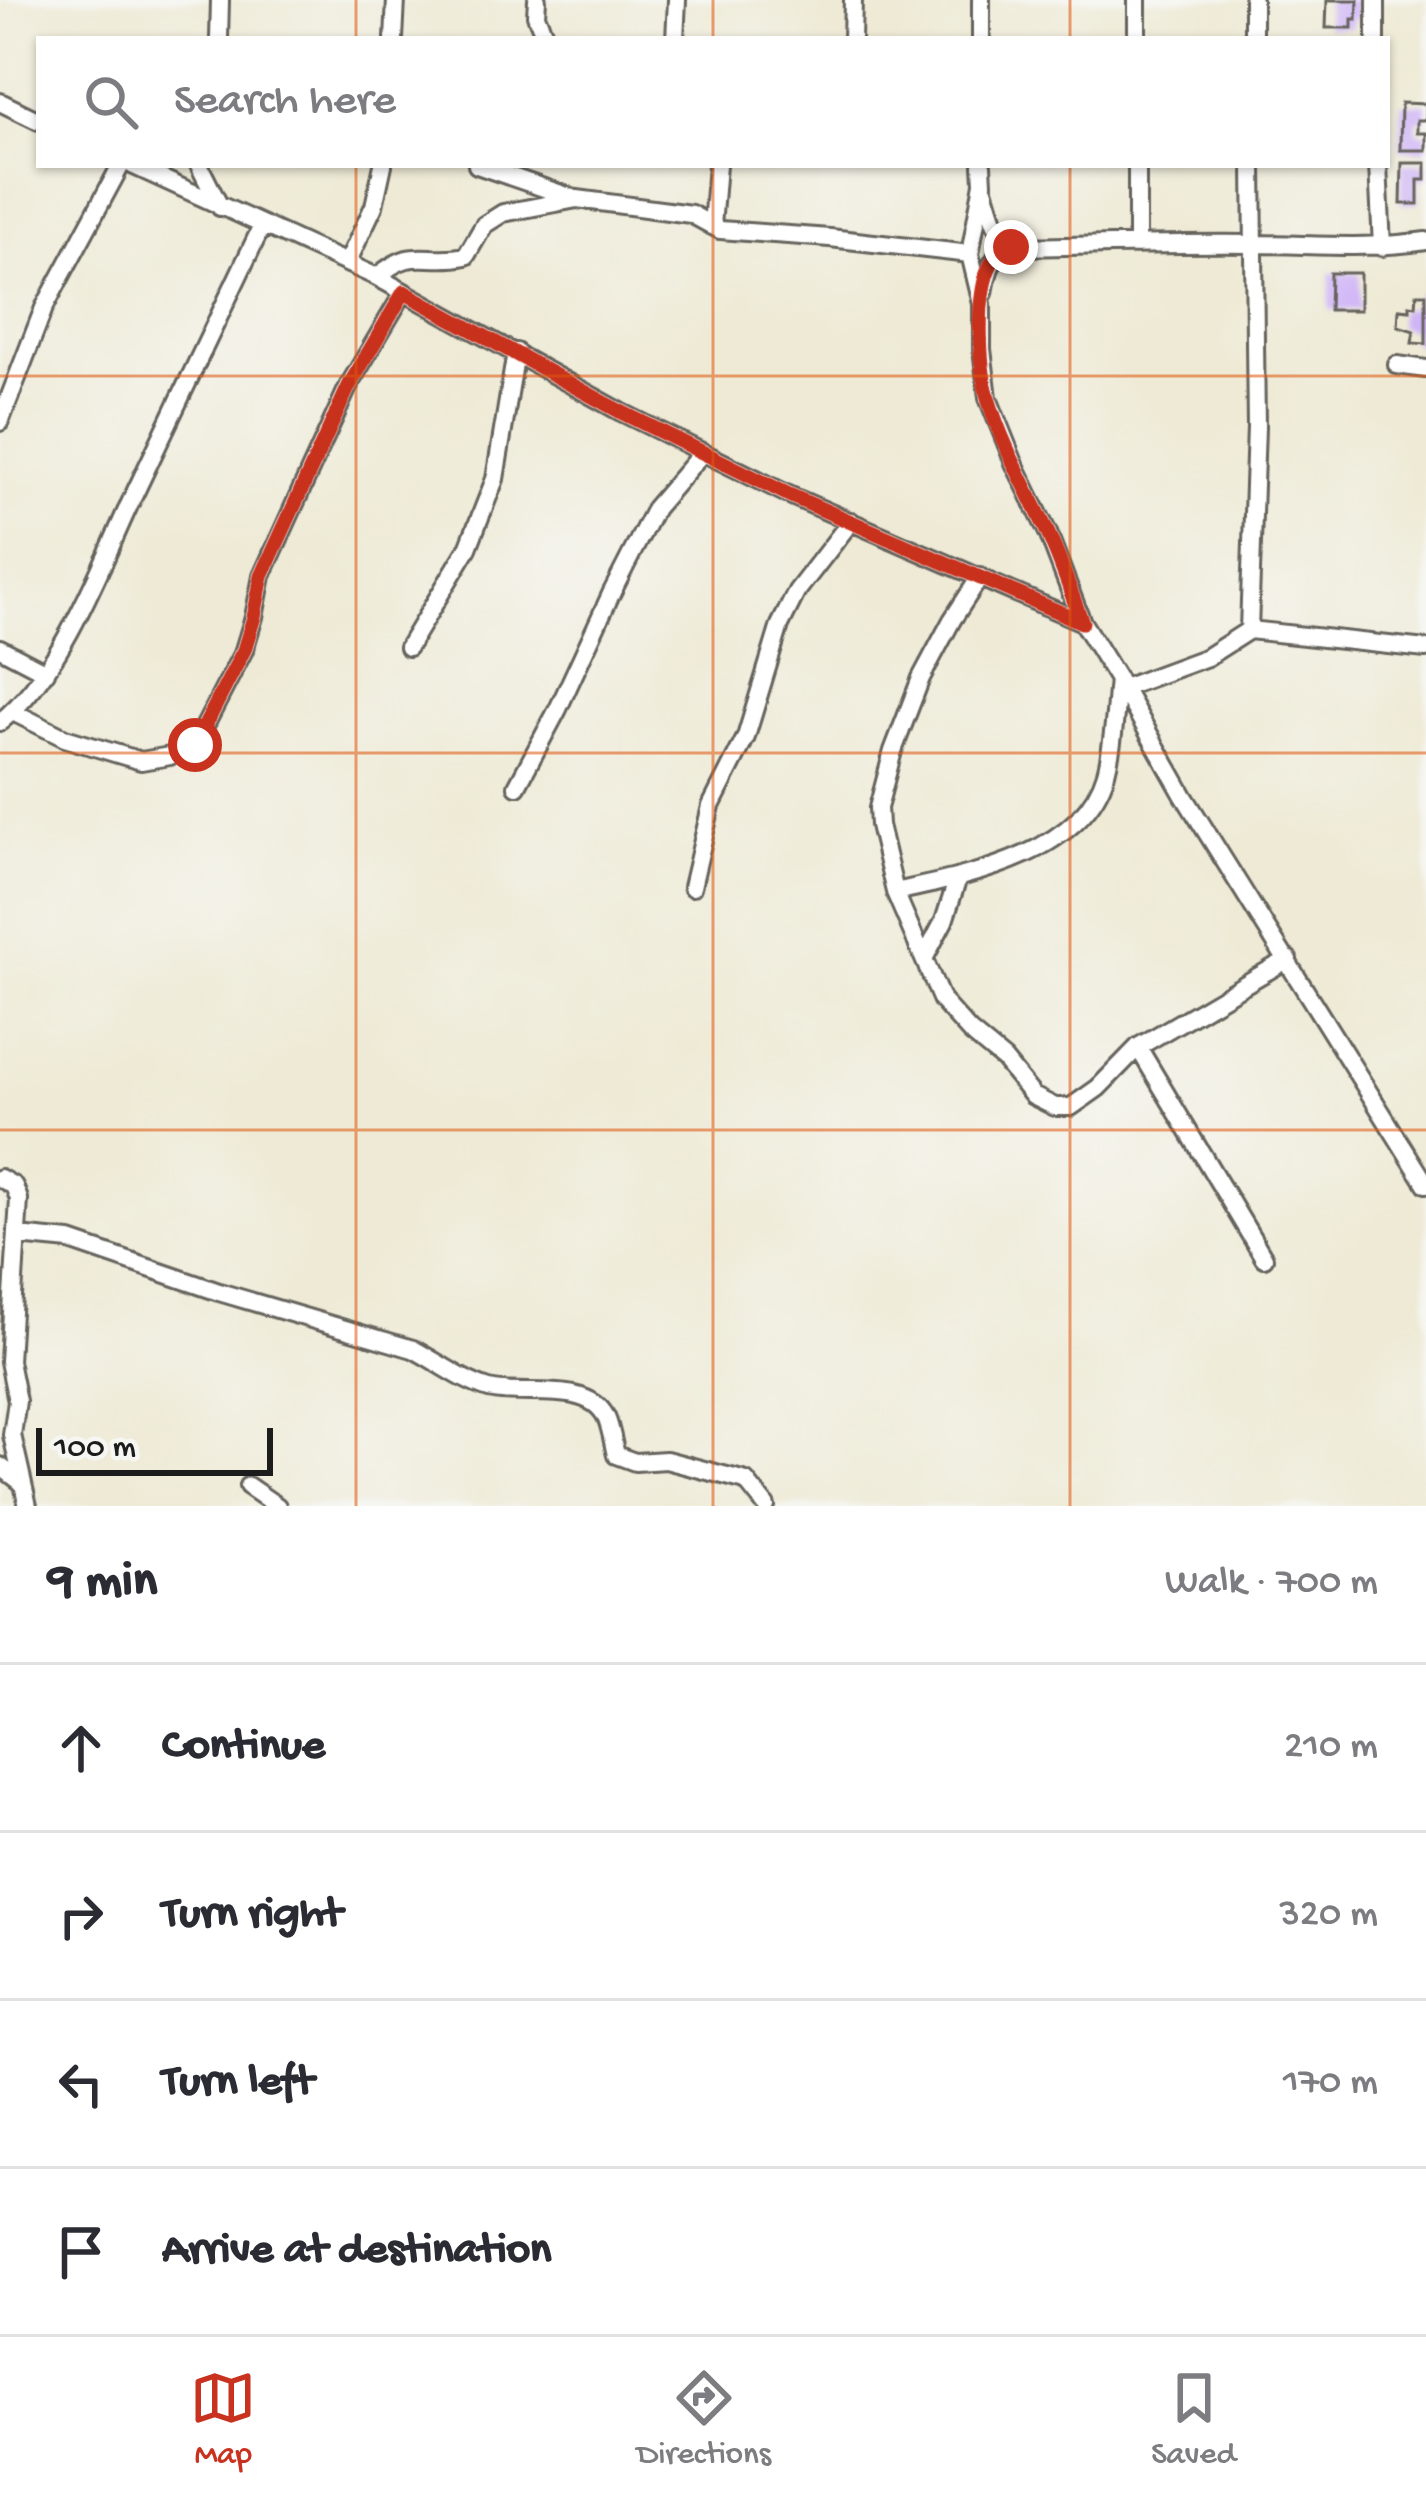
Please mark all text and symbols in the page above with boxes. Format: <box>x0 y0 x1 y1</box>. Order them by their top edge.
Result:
search box <box>36 36 1390 168</box>
icon: search <box>78 69 144 135</box>
text: Search here <box>174 76 396 129</box>
route end <box>984 220 1038 274</box>
route start <box>168 718 222 772</box>
scale bar <box>36 1422 273 1475</box>
text: 100 m <box>54 1430 136 1468</box>
text: 9 min <box>48 1554 157 1614</box>
text: Walk · 700 m <box>1165 1561 1378 1607</box>
icon: ahead <box>48 1715 114 1781</box>
text: Continue <box>162 1721 325 1774</box>
text: 210 m <box>1284 1725 1378 1771</box>
icon: right <box>48 1883 114 1949</box>
text: Turn right <box>162 1889 342 1942</box>
text: 320 m <box>1280 1893 1378 1939</box>
icon: left <box>48 2051 114 2117</box>
text: Turn left <box>162 2057 314 2110</box>
text: 170 m <box>1283 2061 1378 2107</box>
icon: arrive <box>48 2219 114 2285</box>
text: Arrive at destination <box>162 2225 551 2278</box>
tab: Map <box>190 2365 256 2475</box>
tab: Directions <box>637 2365 771 2475</box>
tab: Saved <box>1151 2365 1236 2475</box>

